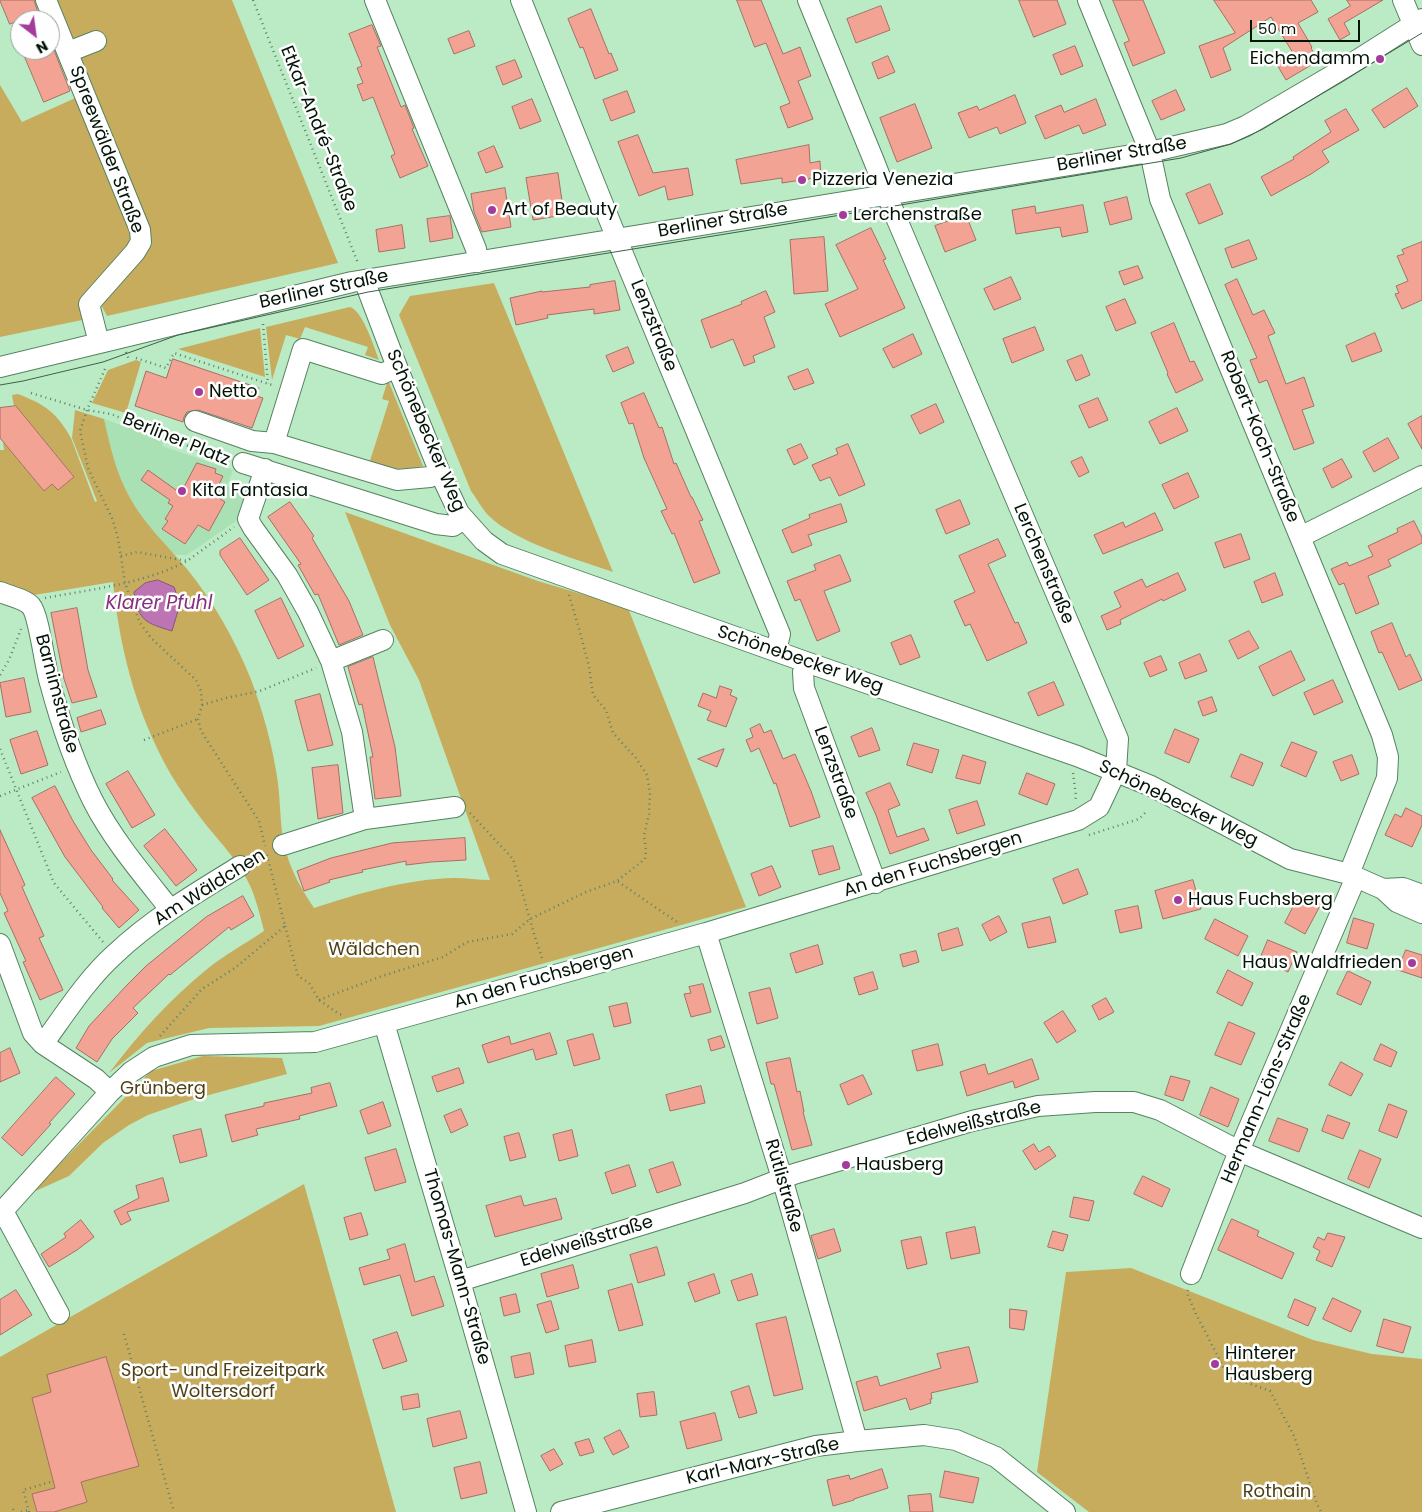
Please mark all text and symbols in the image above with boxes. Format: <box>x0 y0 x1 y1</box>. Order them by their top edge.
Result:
north arrow <box>10 10 60 60</box>
scale bar <box>1252 10 1362 42</box>
text: 50 m <box>1258 18 1296 39</box>
text: N <box>32 36 52 58</box>
street label: Etkar-André-Straße <box>275 43 361 215</box>
place label: Eichendamm <box>1250 48 1370 70</box>
marker: Eichendamm <box>1374 53 1386 65</box>
street label: Spreewälder Straße <box>64 63 148 237</box>
street label: Berliner Straße <box>1055 133 1189 177</box>
place label: Pizzeria Venezia <box>812 169 953 191</box>
marker: Pizzeria Venezia <box>796 174 808 186</box>
place label: Art of Beauty <box>502 199 617 221</box>
street label: Berliner Straße <box>656 199 790 243</box>
marker: Art of Beauty <box>486 204 498 216</box>
place label: Lerchenstraße <box>853 204 982 226</box>
marker: Lerchenstraße <box>837 209 849 221</box>
street label: Berliner Straße <box>257 266 391 314</box>
street label: Lenzstraße <box>625 277 681 375</box>
street label: Schönebecker Weg <box>381 347 469 515</box>
street label: Robert-Koch-Straße <box>1215 348 1303 526</box>
place label: Netto <box>209 381 257 403</box>
marker: Netto <box>193 386 205 398</box>
street label: Berliner Platz <box>119 409 233 471</box>
place label: Kita Fantasia <box>192 480 308 502</box>
marker: Kita Fantasia <box>176 485 188 497</box>
street label: Lerchenstraße <box>1008 500 1078 628</box>
water label: Klarer Pfuhl <box>106 593 212 615</box>
street label: Schönebecker Weg <box>714 621 886 699</box>
street label: Barnimstraße <box>30 632 82 756</box>
street label: Lenzstraße <box>808 724 862 822</box>
street label: Schönebecker Weg <box>1095 756 1261 852</box>
street label: An den Fuchsbergen <box>841 828 1025 902</box>
street label: Am Wäldchen <box>150 845 270 931</box>
place label: Haus Fuchsberg <box>1188 889 1333 911</box>
marker: Haus Fuchsberg <box>1172 894 1184 906</box>
park label: Wäldchen <box>328 939 420 961</box>
street label: An den Fuchsbergen <box>452 942 636 1014</box>
place label: Haus Waldfrieden <box>1242 952 1402 974</box>
marker: Haus Waldfrieden <box>1406 957 1418 969</box>
street label: Hermann-Löns-Straße <box>1217 991 1317 1187</box>
park label: Grünberg <box>120 1078 206 1100</box>
street label: Edelweißstraße <box>905 1097 1043 1151</box>
street label: Rütlistraße <box>759 1137 807 1235</box>
place label: Hausberg <box>856 1154 944 1176</box>
marker: Hausberg <box>840 1159 852 1171</box>
street label: Thomas-Mann-Straße <box>418 1167 494 1367</box>
street label: Edelweißstraße <box>518 1212 656 1272</box>
place label: Hinterer Hausberg <box>1225 1343 1313 1386</box>
marker: Hinterer Hausberg <box>1209 1358 1221 1370</box>
park label: Sport- und Freizeitpark Woltersdorf <box>121 1360 325 1402</box>
street label: Karl-Marx-Straße <box>684 1434 842 1490</box>
park label: Rothain <box>1243 1481 1311 1503</box>

